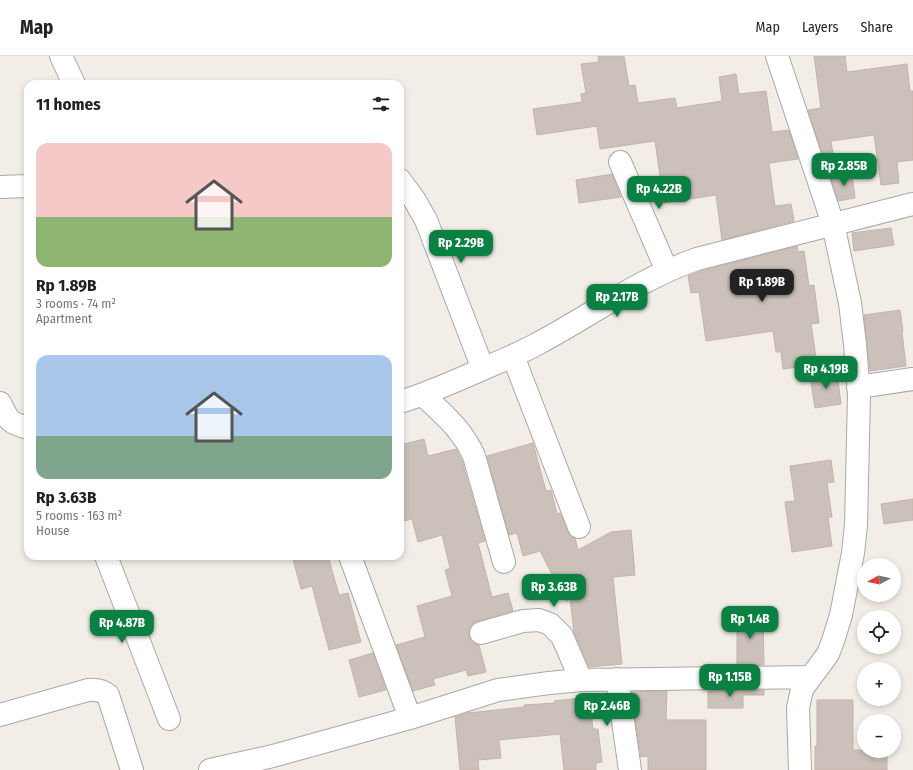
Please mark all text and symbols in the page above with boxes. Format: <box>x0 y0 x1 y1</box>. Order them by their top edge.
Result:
text: Map <box>20 16 53 39</box>
text: Map <box>756 19 780 36</box>
text: Layers <box>802 19 838 36</box>
text: Share <box>860 19 893 36</box>
icon: filters <box>370 93 392 115</box>
text: 11 homes <box>36 94 101 115</box>
pin: Rp 2.85B <box>803 153 885 187</box>
text: Rp 2.85B <box>821 158 867 173</box>
icon: home <box>178 169 250 241</box>
pin: Rp 4.22B <box>618 176 700 210</box>
text: Rp 4.22B <box>636 181 682 196</box>
pin: Rp 2.29B <box>420 230 502 264</box>
text: Rp 2.29B <box>438 235 484 250</box>
pin: Rp 1.89B <box>721 269 803 303</box>
text: Rp 1.89B <box>739 274 785 289</box>
text: Rp 1.89B <box>36 275 97 296</box>
pin: Rp 2.17B <box>576 284 658 318</box>
text: Rp 2.17B <box>595 289 639 304</box>
text: 3 rooms · 74 m² <box>36 296 116 311</box>
text: Apartment <box>36 311 92 326</box>
pin: Rp 4.19B <box>785 356 867 390</box>
text: Rp 4.19B <box>804 361 848 376</box>
icon: home <box>178 381 250 453</box>
text: Rp 3.63B <box>36 487 96 508</box>
text: 5 rooms · 163 m² <box>36 508 122 523</box>
text: House <box>36 523 70 538</box>
north arrow <box>857 558 901 602</box>
map controls <box>857 558 901 758</box>
pin: Rp 3.63B <box>513 574 595 608</box>
text: Rp 3.63B <box>531 579 577 594</box>
pin: Rp 1.4B <box>713 606 787 640</box>
pin: Rp 4.87B <box>81 610 163 644</box>
button: locate <box>857 610 901 654</box>
text: Rp 1.4B <box>730 611 770 626</box>
text: Rp 4.87B <box>99 615 145 630</box>
button: + <box>857 662 901 706</box>
pin: Rp 1.15B <box>689 664 771 698</box>
text: Rp 1.15B <box>708 669 752 684</box>
pin: Rp 2.46B <box>566 693 648 727</box>
text: Rp 2.46B <box>584 698 630 713</box>
button: − <box>857 714 901 758</box>

